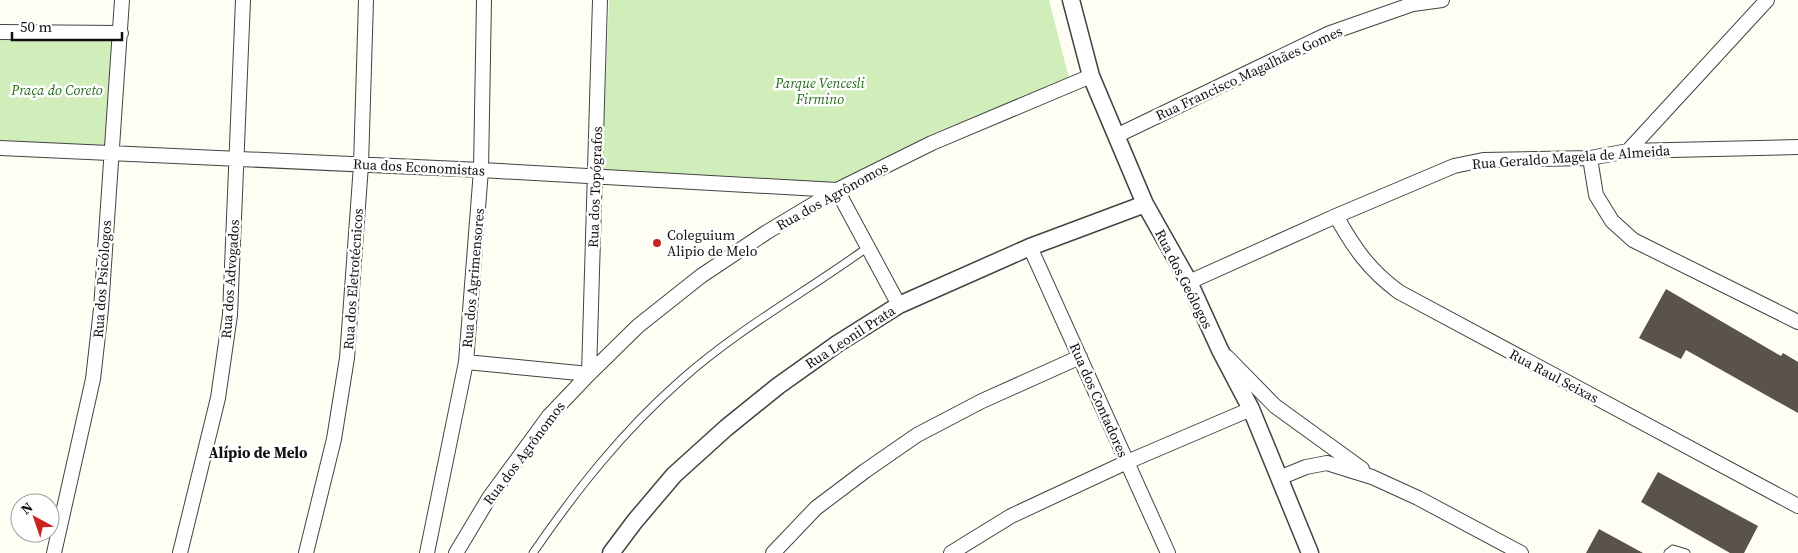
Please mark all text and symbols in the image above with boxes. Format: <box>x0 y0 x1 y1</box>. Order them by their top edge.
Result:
scale bar <box>12 10 122 42</box>
text: 50 m <box>20 16 52 37</box>
street label: Rua Francisco Magalhães Gomes <box>1152 21 1346 125</box>
park label: Parque Vencesli Firmino <box>774 73 865 109</box>
park label: Praça do Coreto <box>10 80 103 100</box>
street label: Rua dos Topógrafos <box>583 126 607 248</box>
street label: Rua Geraldo Magela de Almeida <box>1471 140 1672 174</box>
street label: Rua dos Economistas <box>352 154 486 180</box>
street label: Rua dos Agrônomos <box>772 157 892 235</box>
street label: Rua dos Agrimensores <box>457 207 489 349</box>
street label: Rua dos Eletrotécnicos <box>338 208 368 350</box>
street label: Rua dos Psicólogos <box>88 219 116 339</box>
street label: Rua dos Advogados <box>216 219 244 339</box>
place label: Coleguium Alipio de Melo <box>667 225 758 261</box>
street label: Rua dos Geólogos <box>1150 226 1218 332</box>
marker: Coleguium Alipio de Melo <box>651 237 663 249</box>
street label: Rua Leonil Prata <box>801 300 900 374</box>
street label: Rua dos Contadores <box>1065 339 1133 461</box>
street label: Rua Raul Seixas <box>1506 344 1602 408</box>
street label: Rua dos Agrônomos <box>478 397 570 509</box>
district label: Alípio de Melo <box>208 442 308 463</box>
north arrow <box>10 493 60 543</box>
text: N <box>16 497 37 519</box>

